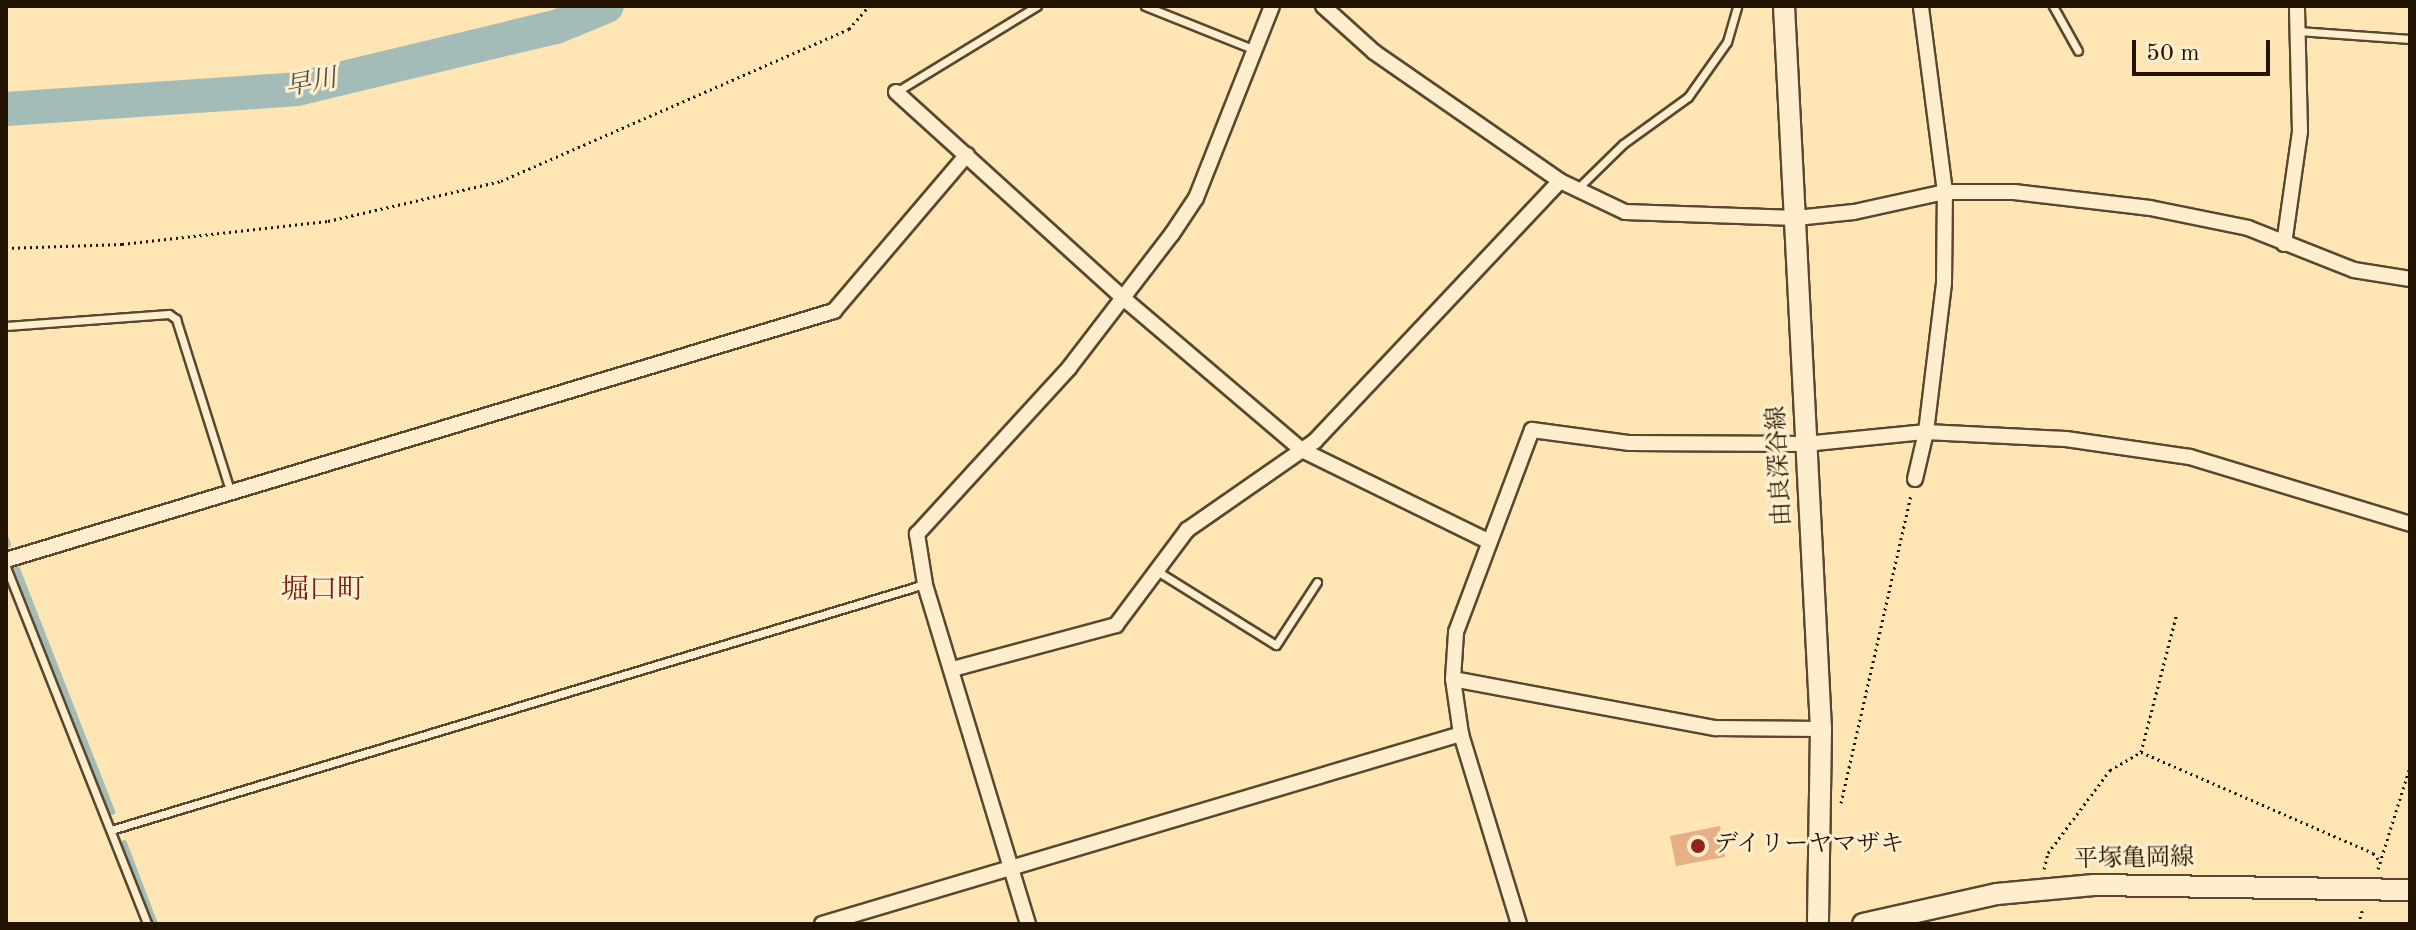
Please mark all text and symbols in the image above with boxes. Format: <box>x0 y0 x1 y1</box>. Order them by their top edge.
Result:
scale bar <box>2136 24 2274 74</box>
text: 50 m <box>2146 42 2200 66</box>
water label: 早川 <box>283 64 339 104</box>
street label: 由良深谷線 <box>1763 405 1799 527</box>
district label: 堀口町 <box>281 574 365 608</box>
place label: デイリーヤマザキ <box>1714 832 1906 860</box>
marker: デイリーヤマザキ <box>1689 837 1707 855</box>
street label: 平塚亀岡線 <box>2074 845 2194 875</box>

